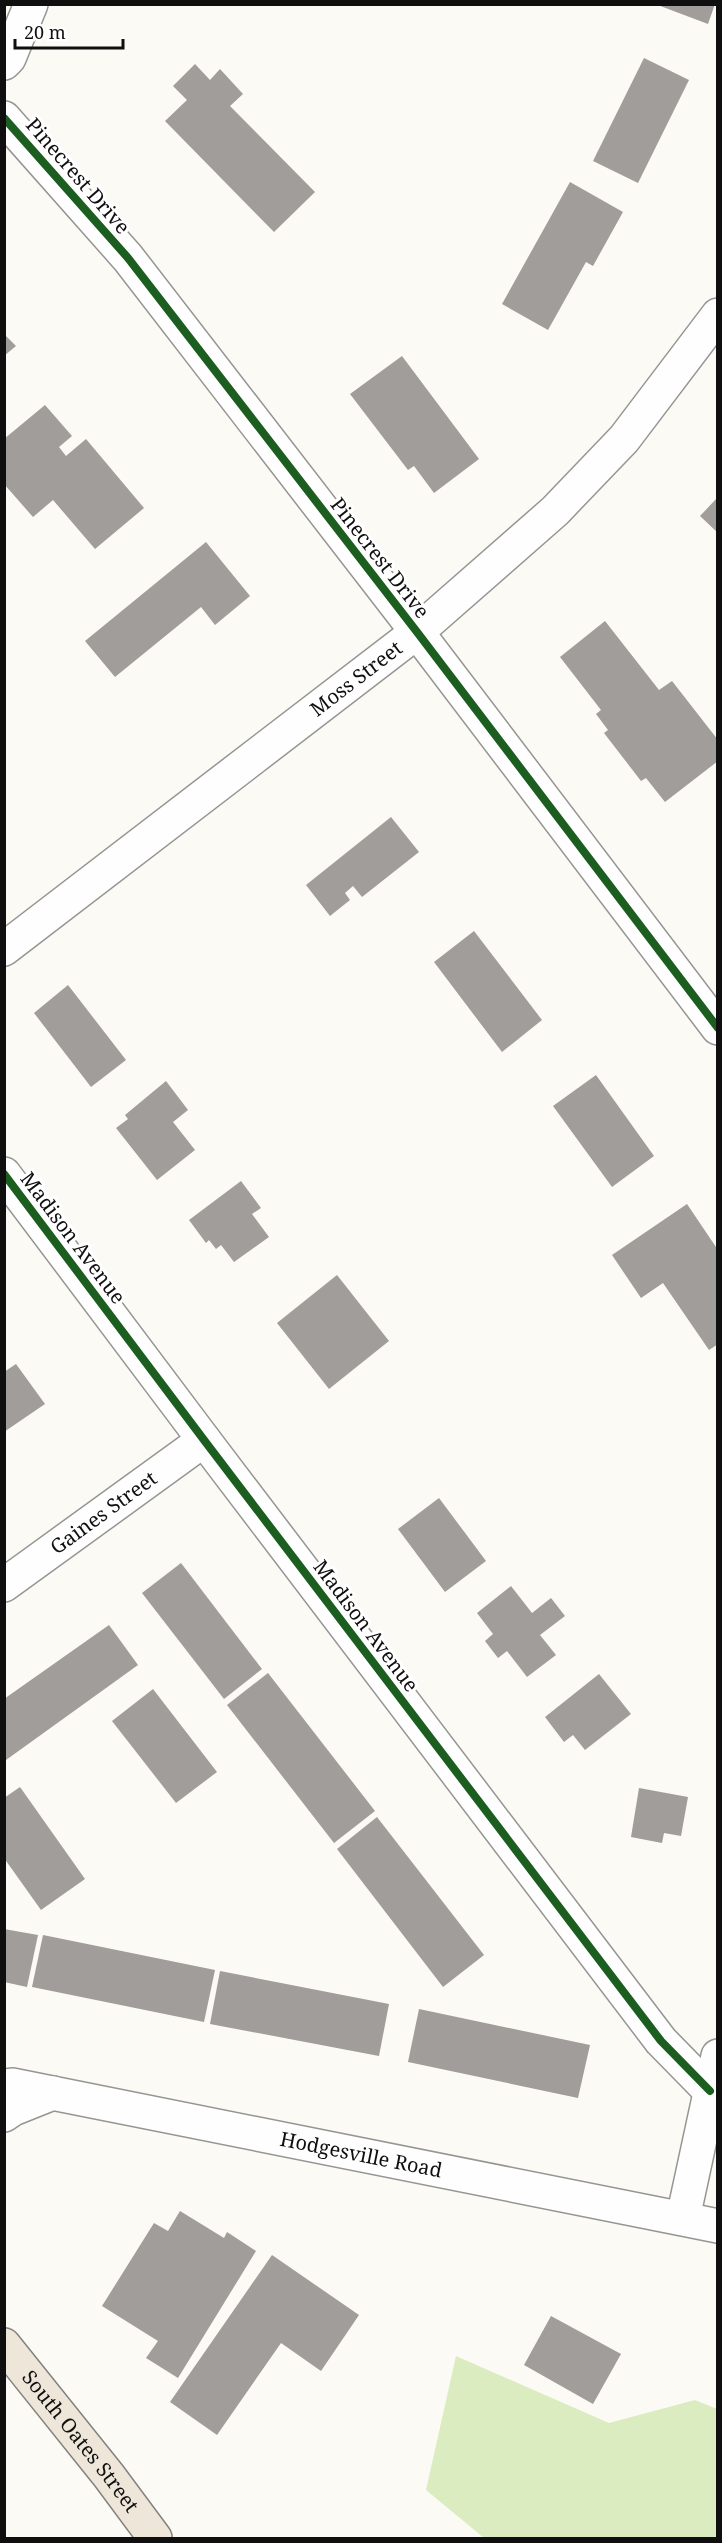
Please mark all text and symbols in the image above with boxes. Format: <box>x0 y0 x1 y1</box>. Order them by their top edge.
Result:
scale bar <box>15 12 123 50</box>
text: 20 m <box>24 20 66 44</box>
street label: Pinecrest Drive <box>20 112 136 240</box>
street label: Pinecrest Drive <box>325 492 436 624</box>
street label: Moss Street <box>304 634 408 722</box>
street label: Madison Avenue <box>15 1166 132 1309</box>
street label: Gaines Street <box>45 1465 162 1560</box>
street label: Madison Avenue <box>308 1554 425 1697</box>
street label: Hodgesville Road <box>278 2125 445 2184</box>
street label: South Oates Street <box>16 2364 145 2518</box>

